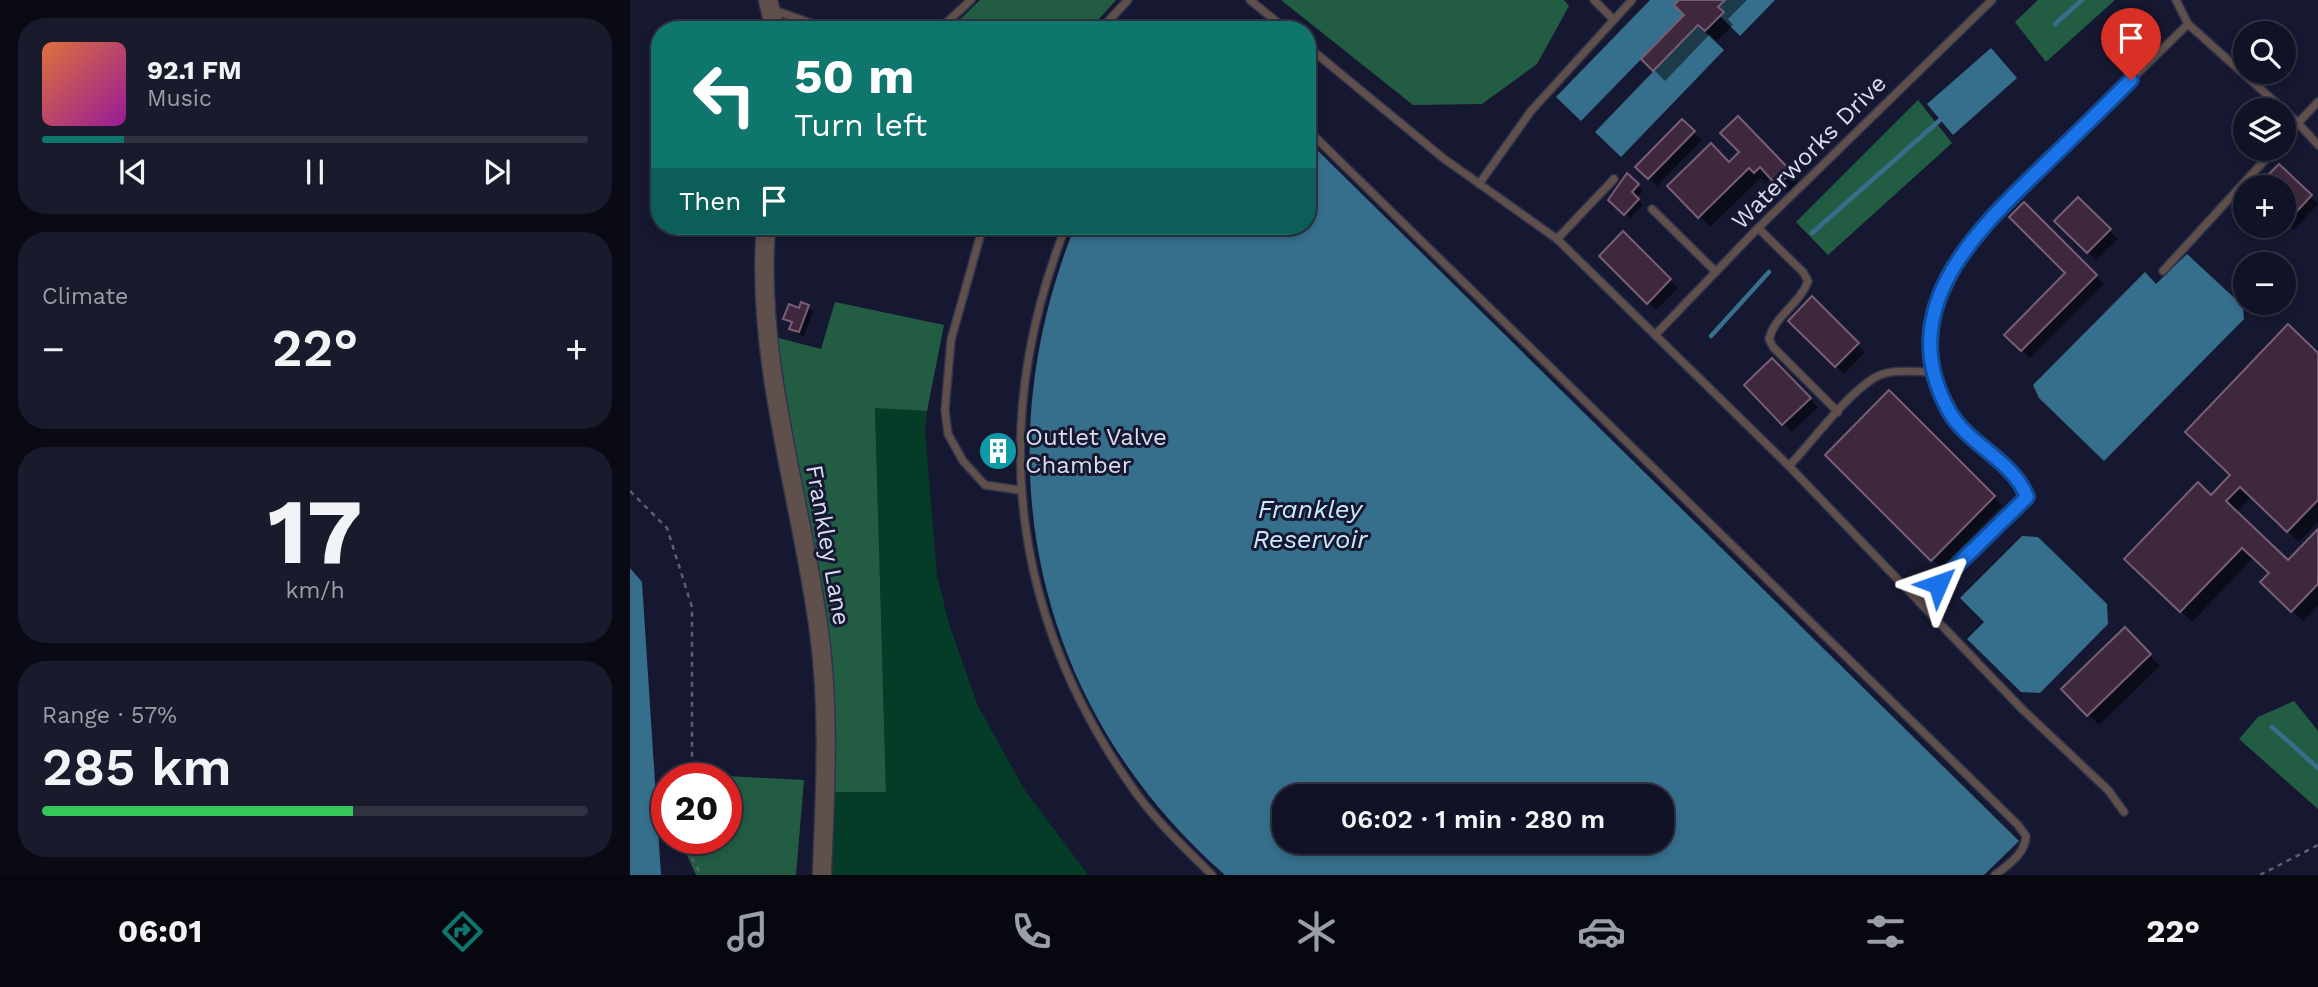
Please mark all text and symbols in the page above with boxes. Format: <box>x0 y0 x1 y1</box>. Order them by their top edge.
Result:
pin <box>2101 8 2161 80</box>
icon: arrive <box>2112 19 2150 57</box>
map controls <box>2233 21 2296 315</box>
button: search <box>2233 21 2296 84</box>
text: 50 m <box>794 47 914 105</box>
icon: left <box>679 49 770 140</box>
text: 92.1 FM <box>147 55 242 85</box>
street label: Waterworks Drive <box>1726 69 1892 235</box>
text: Music <box>147 85 212 112</box>
button: layers <box>2233 98 2296 161</box>
text: Turn left <box>794 106 927 144</box>
icon: previous <box>114 153 152 191</box>
icon: pause <box>296 153 334 191</box>
icon: next <box>478 153 516 191</box>
button: + <box>2233 175 2296 238</box>
icon: arrive <box>755 182 793 220</box>
text: Then <box>679 186 741 216</box>
button: − <box>2233 252 2296 315</box>
text: Climate <box>42 283 128 310</box>
text: 22° <box>272 318 358 379</box>
text: − <box>42 327 65 371</box>
text: + <box>565 327 588 371</box>
place label: Outlet Valve Chamber <box>1025 423 1167 479</box>
building icon: Outlet Valve Chamber <box>977 430 1019 472</box>
street label: Frankley Lane <box>800 463 856 627</box>
text: 17 <box>268 478 362 585</box>
water label: Frankley Reservoir <box>1253 494 1368 554</box>
position arrow <box>1901 547 1975 621</box>
text: km/h <box>285 577 345 604</box>
text: Range · 57% <box>42 702 177 729</box>
text: 285 km <box>42 737 232 798</box>
speed limit sign: 20 <box>651 763 742 854</box>
text: 06:02 · 1 min · 280 m <box>1341 804 1605 834</box>
icon: directions <box>438 907 487 956</box>
icon: music <box>723 907 772 956</box>
icon: phone <box>1007 907 1056 956</box>
icon: climate <box>1292 907 1341 956</box>
icon: car <box>1577 907 1626 956</box>
icon: filters <box>1861 907 1910 956</box>
text: 06:01 <box>118 912 202 950</box>
text: 22° <box>2146 912 2200 950</box>

